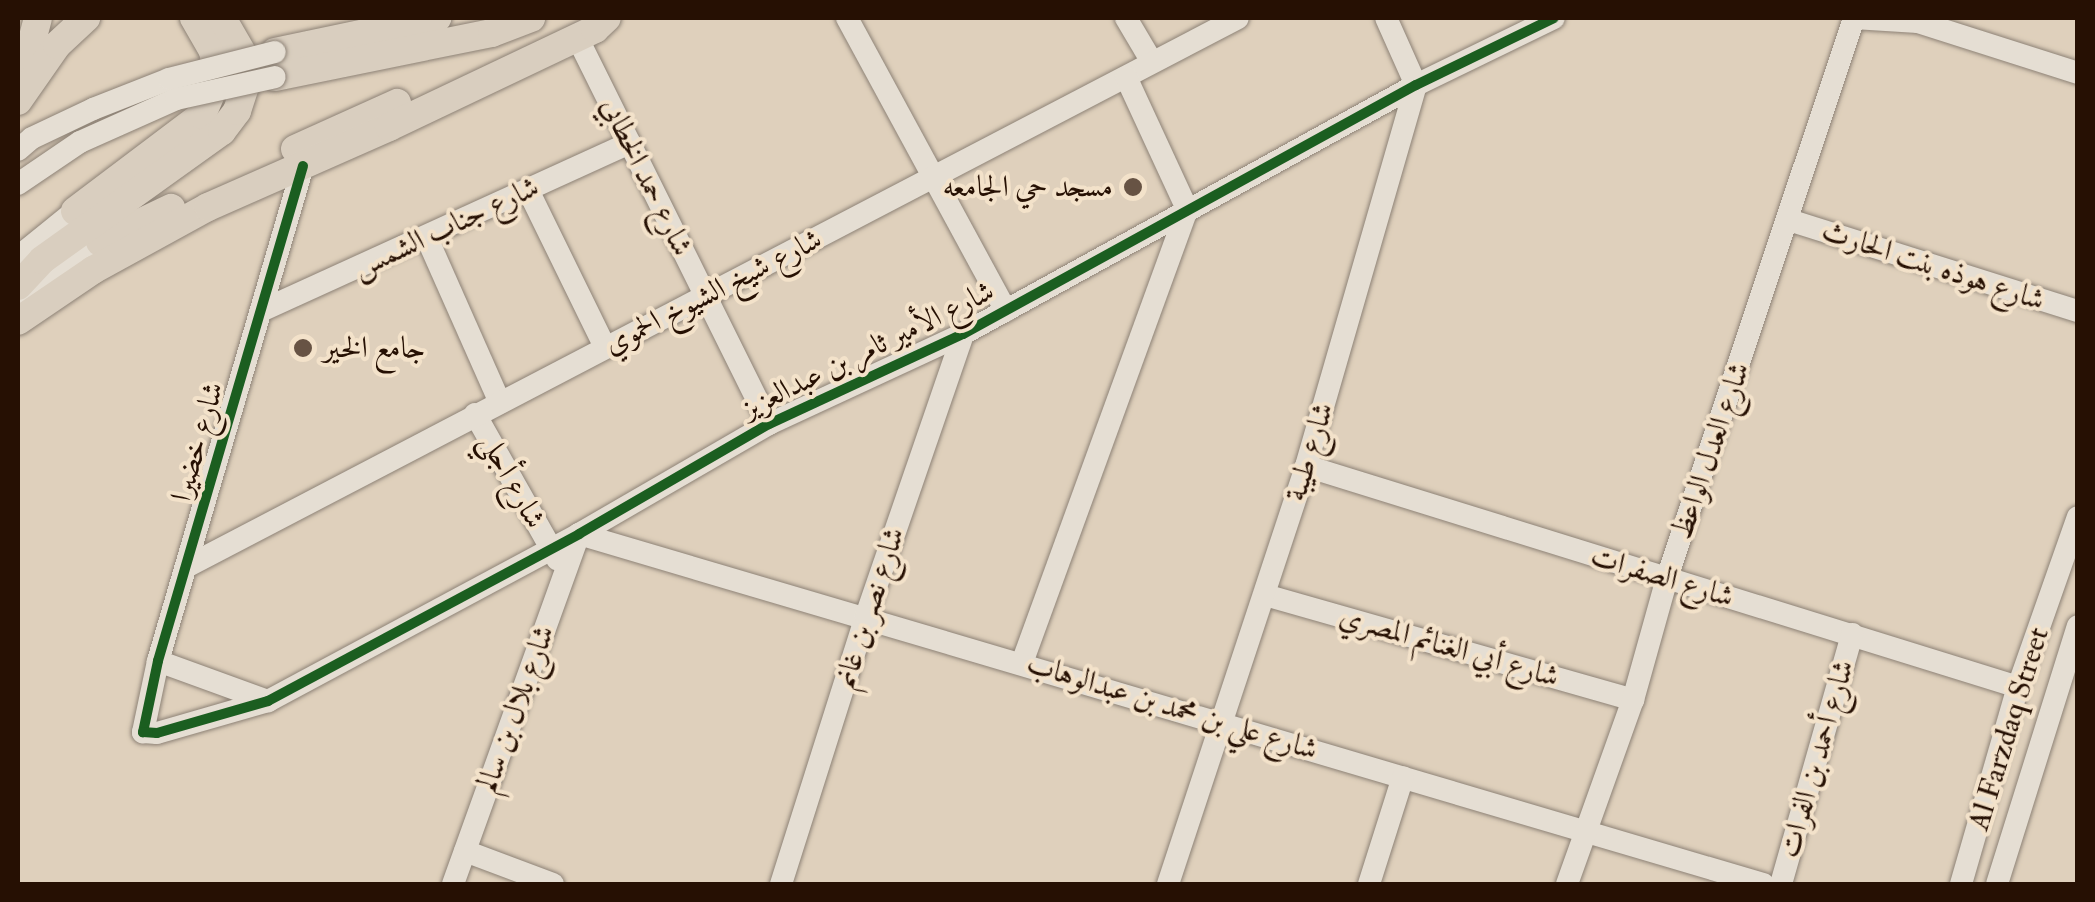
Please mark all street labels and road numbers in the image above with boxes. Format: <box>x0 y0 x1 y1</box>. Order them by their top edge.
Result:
street label: شارع حمد الخطابي <box>592 92 700 262</box>
street label: شارع جناب الشمس <box>347 169 545 287</box>
street label: شارع هوذه بنت الحارث <box>1817 213 2049 319</box>
street label: شارع شيخ الشيوخ الحموي <box>598 221 828 363</box>
street label: شارع الأمير ثامر بن عبدالعزيز <box>736 273 1000 427</box>
street label: شارع العدل الواعظ <box>1664 358 1758 544</box>
street label: شارع خضيرا <box>164 378 232 506</box>
street label: شارع طيبة <box>1278 398 1342 506</box>
street label: شارع أجلي <box>471 427 553 535</box>
street label: شارع نصر بن غانم <box>827 523 913 693</box>
street label: شارع الصفرات <box>1586 538 1738 616</box>
street label: شارع أبي الغنائم المصري <box>1335 598 1563 696</box>
street label: شارع بلال بن سالم <box>469 621 563 797</box>
street label: Al Farzdaq Street <box>1961 623 2057 835</box>
street label: شارع علي بن محمد بن عبدالوهاب <box>1022 646 1322 768</box>
street label: شارع أحمد بن الفرات <box>1772 656 1862 862</box>

